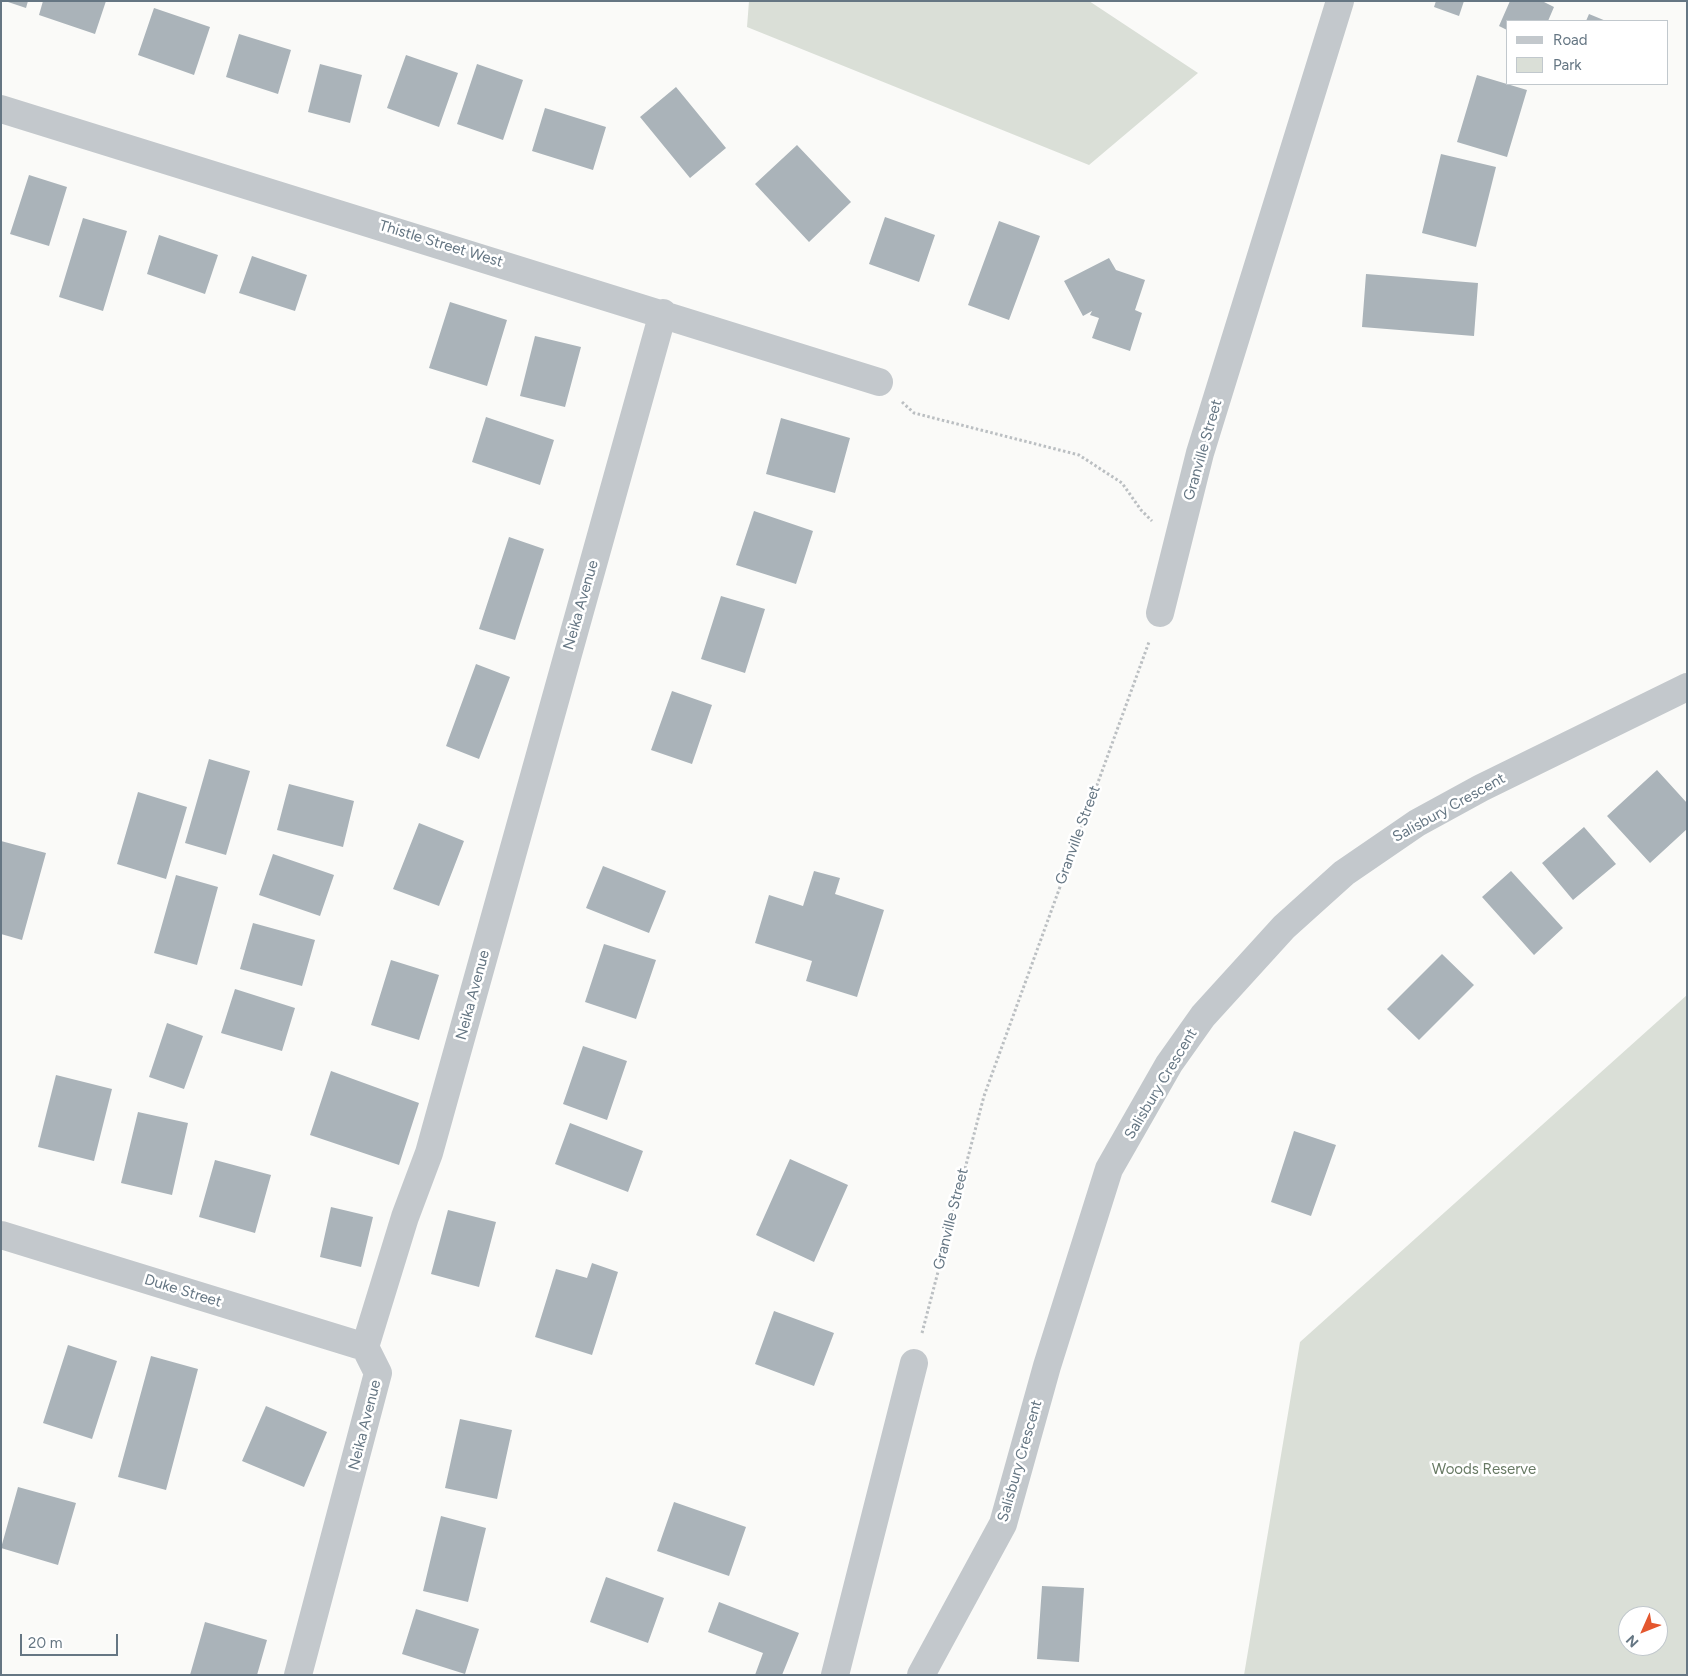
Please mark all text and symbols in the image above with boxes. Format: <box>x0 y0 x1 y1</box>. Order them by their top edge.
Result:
legend <box>1506 20 1668 85</box>
text: Road <box>1553 31 1588 49</box>
text: Park <box>1553 56 1582 74</box>
street label: Thistle Street West <box>377 217 505 271</box>
street label: Granville Street <box>1180 397 1226 503</box>
street label: Neika Avenue <box>560 558 602 652</box>
street label: Salisbury Crescent <box>1390 770 1508 846</box>
street label: Granville Street <box>1052 783 1104 887</box>
street label: Neika Avenue <box>452 948 494 1042</box>
street label: Salisbury Crescent <box>1121 1025 1201 1143</box>
street label: Granville Street <box>930 1166 972 1272</box>
street label: Duke Street <box>142 1271 224 1311</box>
street label: Neika Avenue <box>345 1378 385 1472</box>
street label: Salisbury Crescent <box>994 1398 1046 1524</box>
park label: Woods Reserve <box>1432 1461 1536 1479</box>
north arrow <box>1618 1606 1668 1656</box>
scale bar <box>22 1624 120 1656</box>
text: N <box>1623 1631 1642 1651</box>
text: 20 m <box>28 1634 62 1652</box>

